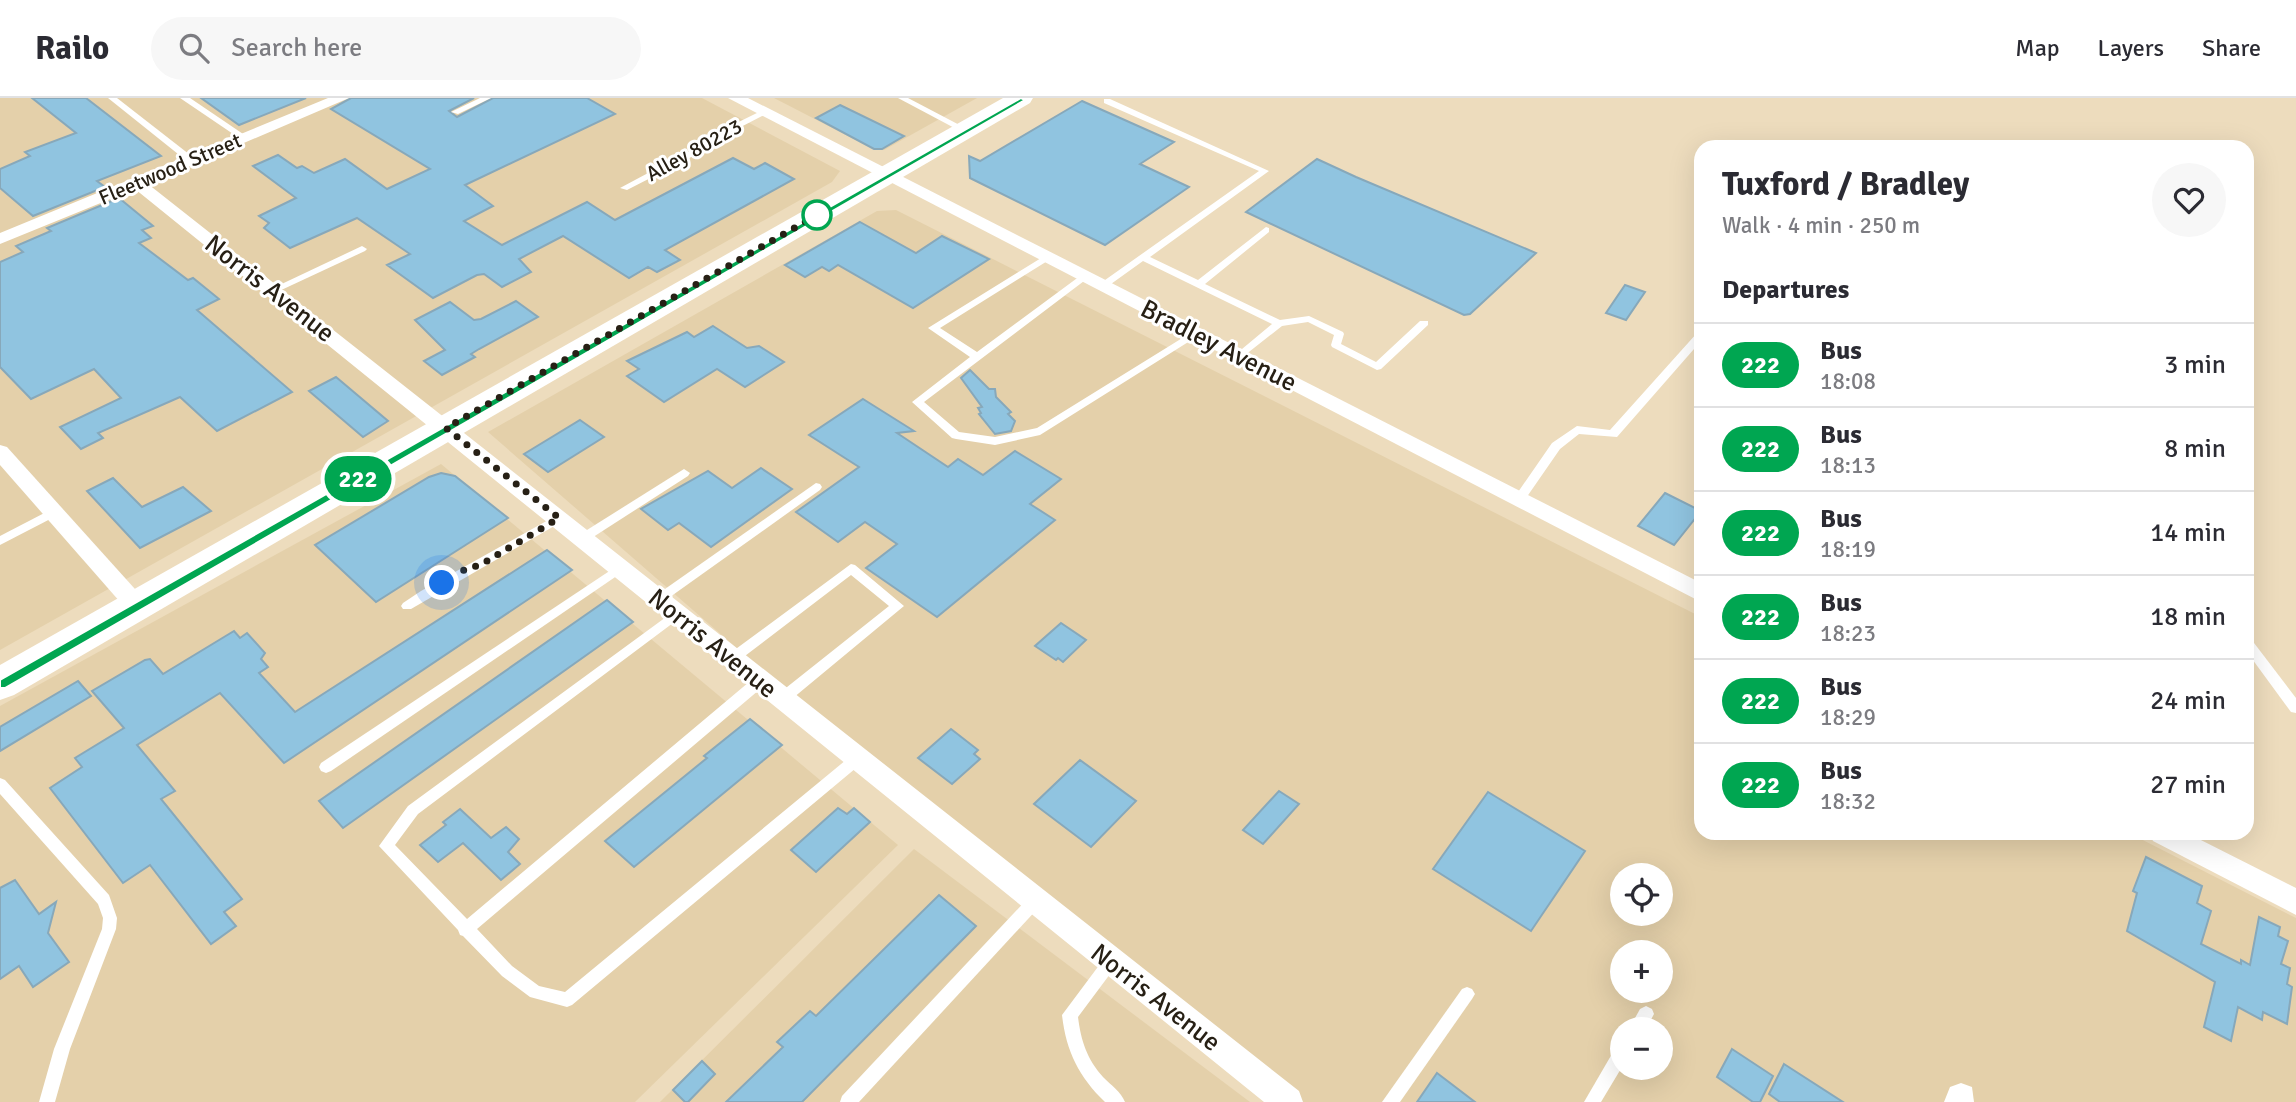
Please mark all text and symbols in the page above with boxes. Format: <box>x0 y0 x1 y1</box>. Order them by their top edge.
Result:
search box <box>151 17 641 80</box>
text: Railo <box>35 28 109 69</box>
icon: search <box>175 29 213 67</box>
text: Search here <box>231 32 362 64</box>
text: Map <box>2015 33 2060 63</box>
text: Layers <box>2098 33 2164 63</box>
text: Share <box>2202 33 2261 63</box>
street label: Alley 80223 <box>641 113 747 187</box>
street label: Fleetwood Street <box>95 127 245 211</box>
button: heart <box>2152 163 2226 237</box>
text: Tuxford / Bradley <box>1722 164 1969 205</box>
unlabelled marker <box>802 200 832 230</box>
text: Walk · 4 min · 250 m <box>1722 211 1920 240</box>
street label: Norris Avenue <box>198 228 341 349</box>
text: Departures <box>1722 274 1849 306</box>
street label: Bradley Avenue <box>1135 293 1302 399</box>
text: Bus <box>1820 335 1862 367</box>
text: 3 min <box>2164 349 2226 381</box>
text: 222 <box>1741 350 1780 380</box>
text: 18:08 <box>1820 367 1876 396</box>
text: Bus <box>1820 419 1862 451</box>
text: 8 min <box>2164 433 2226 465</box>
text: 222 <box>1741 434 1780 464</box>
text: 18:13 <box>1820 451 1876 480</box>
line badge: 222 <box>318 456 398 502</box>
text: 222 <box>339 464 377 494</box>
text: Bus <box>1820 503 1862 535</box>
text: 14 min <box>2150 517 2226 549</box>
text: 222 <box>1741 518 1780 548</box>
text: 18:19 <box>1820 535 1876 564</box>
your location <box>424 565 459 600</box>
street label: Norris Avenue <box>642 582 783 705</box>
text: Bus <box>1820 587 1862 619</box>
text: 18 min <box>2150 601 2226 633</box>
text: 222 <box>1741 602 1780 632</box>
text: 18:23 <box>1820 619 1876 648</box>
text: Bus <box>1820 671 1862 703</box>
text: 24 min <box>2150 685 2226 717</box>
text: 222 <box>1741 686 1780 716</box>
text: 18:29 <box>1820 703 1876 732</box>
text: Bus <box>1820 755 1862 787</box>
text: 27 min <box>2150 769 2226 801</box>
text: 222 <box>1741 770 1780 800</box>
text: 18:32 <box>1820 787 1876 816</box>
map controls <box>1610 863 1673 1080</box>
button: locate <box>1610 863 1673 926</box>
street label: Norris Avenue <box>1084 937 1227 1058</box>
button: + <box>1610 940 1673 1003</box>
button: − <box>1610 1017 1673 1080</box>

